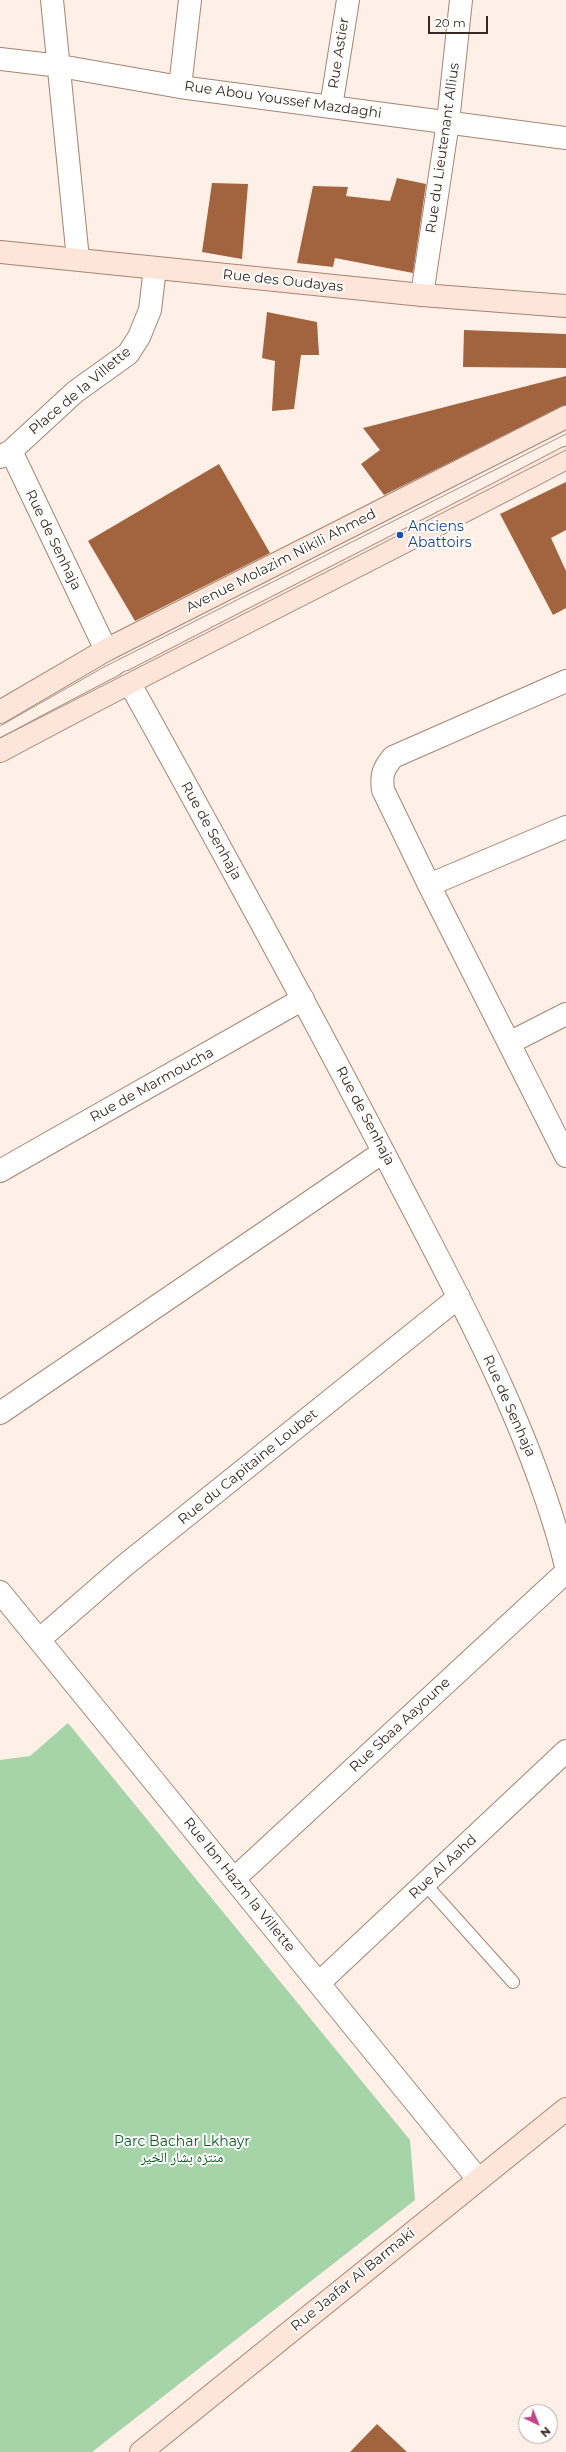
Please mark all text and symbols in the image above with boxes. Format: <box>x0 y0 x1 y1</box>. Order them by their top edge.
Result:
scale bar <box>430 8 490 34</box>
text: 20 m <box>435 15 466 30</box>
street label: Rue Astier <box>325 16 353 90</box>
street label: Rue du Lieutenant Allius <box>423 62 463 234</box>
street label: Rue Abou Youssef Mazdaghi <box>183 78 383 122</box>
street label: Rue des Oudayas <box>222 266 344 296</box>
street label: Place de la Villette <box>26 343 134 439</box>
street label: Rue de Senhaja <box>21 487 85 593</box>
street label: Avenue Molazim Nikili Ahmed <box>183 506 379 616</box>
place label: Anciens Abattoirs <box>408 519 472 552</box>
marker: Anciens Abattoirs <box>395 530 405 540</box>
street label: Rue de Senhaja <box>177 779 245 883</box>
street label: Rue de Marmoucha <box>87 1044 217 1126</box>
street label: Rue de Senhaja <box>332 1064 398 1168</box>
street label: Rue de Senhaja <box>479 1353 539 1459</box>
street label: Rue du Capitaine Loubet <box>175 1406 321 1528</box>
street label: Rue Sbaa Aayoune <box>346 1674 454 1776</box>
street label: Rue Ibn Hazm la Villette <box>180 1814 298 1956</box>
street label: Rue Al Aahd <box>406 1831 480 1903</box>
park label: Parc Bachar Lkhayr منتزه بشار الخير <box>114 2134 250 2166</box>
street label: Rue Jaafar Al Barmaki <box>288 2225 418 2335</box>
north arrow <box>518 2404 558 2444</box>
text: N <box>537 2424 554 2440</box>

